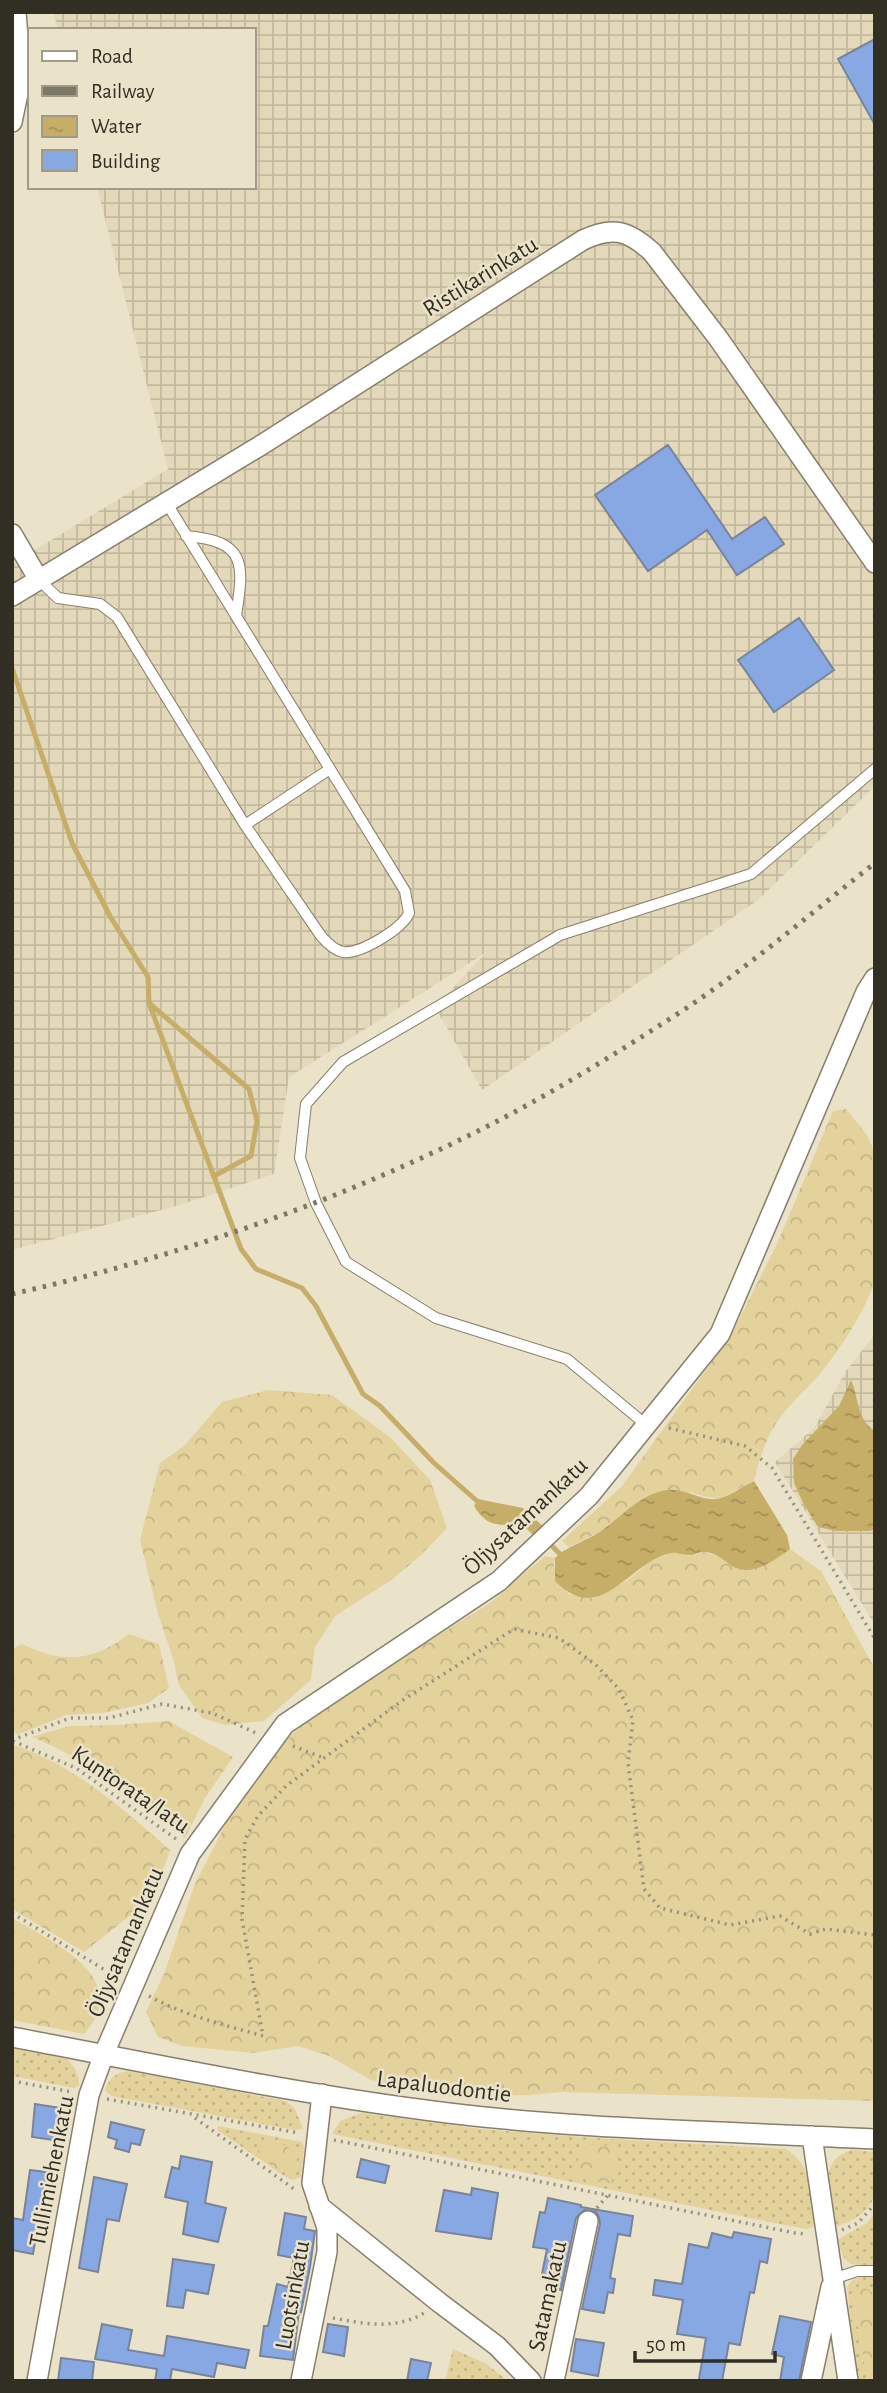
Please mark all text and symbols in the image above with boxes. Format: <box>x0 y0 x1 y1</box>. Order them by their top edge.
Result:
legend <box>28 28 256 189</box>
text: Road <box>91 46 133 67</box>
text: Railway <box>91 81 154 102</box>
text: Water <box>91 116 141 137</box>
text: Building <box>91 151 161 172</box>
street label: Ristikarinkatu <box>419 232 542 322</box>
street label: Öljysatamankatu <box>458 1453 592 1580</box>
street label: Kuntorata/latu <box>67 1742 194 1838</box>
street label: Öljysatamankatu <box>83 1864 168 2021</box>
street label: Lapaluodontie <box>375 2067 512 2107</box>
street label: Tullimiehenkatu <box>26 2094 78 2249</box>
street label: Luotsinkatu <box>272 2239 314 2351</box>
street label: Satamakatu <box>525 2239 571 2354</box>
scale bar <box>635 2320 775 2364</box>
text: 50 m <box>646 2334 686 2355</box>

